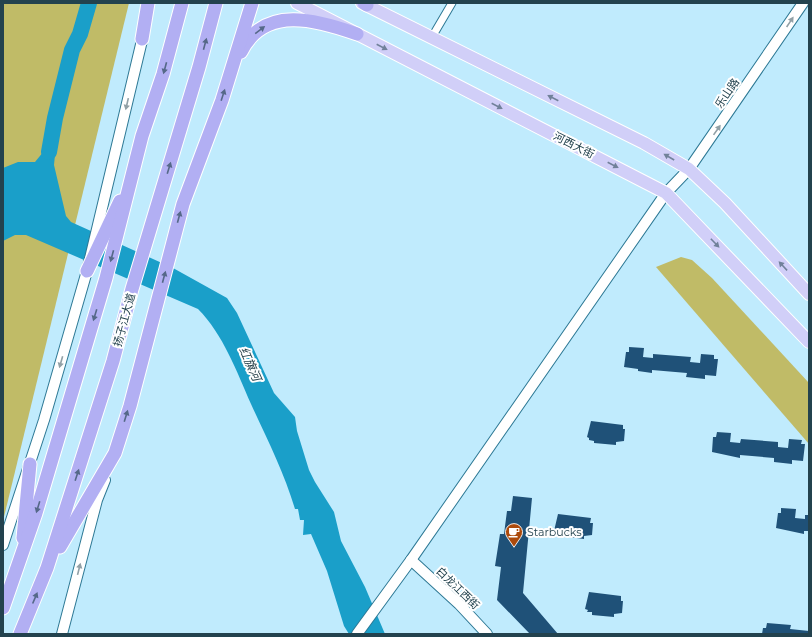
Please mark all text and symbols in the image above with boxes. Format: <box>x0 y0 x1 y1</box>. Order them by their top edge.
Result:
one-way arrow <box>786 17 794 27</box>
one-way arrow <box>254 26 265 34</box>
one-way arrow <box>203 37 209 50</box>
one-way arrow <box>376 43 388 50</box>
one-way arrow <box>162 62 168 74</box>
street label: 乐山路 <box>712 75 742 111</box>
one-way arrow <box>220 88 226 100</box>
one-way arrow <box>548 94 559 101</box>
one-way arrow <box>123 98 129 110</box>
one-way arrow <box>492 103 503 109</box>
one-way arrow <box>713 124 721 135</box>
street label: 河西大街 <box>551 129 597 161</box>
one-way arrow <box>663 154 675 161</box>
one-way arrow <box>166 162 172 174</box>
one-way arrow <box>607 162 619 169</box>
one-way arrow <box>177 211 183 223</box>
one-way arrow <box>710 238 720 248</box>
one-way arrow <box>108 249 114 262</box>
one-way arrow <box>778 260 787 271</box>
one-way arrow <box>161 270 167 283</box>
street label: 扬子江大道 <box>110 292 138 348</box>
one-way arrow <box>92 310 98 322</box>
water label: 红旗河 <box>236 344 265 385</box>
one-way arrow <box>58 356 64 368</box>
one-way arrow <box>123 410 129 422</box>
one-way arrow <box>74 469 80 481</box>
one-way arrow <box>35 501 41 513</box>
cafe icon: Starbucks <box>504 522 524 547</box>
place label: Starbucks <box>527 525 582 539</box>
one-way arrow <box>76 563 82 575</box>
street label: 白龙江西街 <box>433 564 483 612</box>
one-way arrow <box>32 592 38 604</box>

